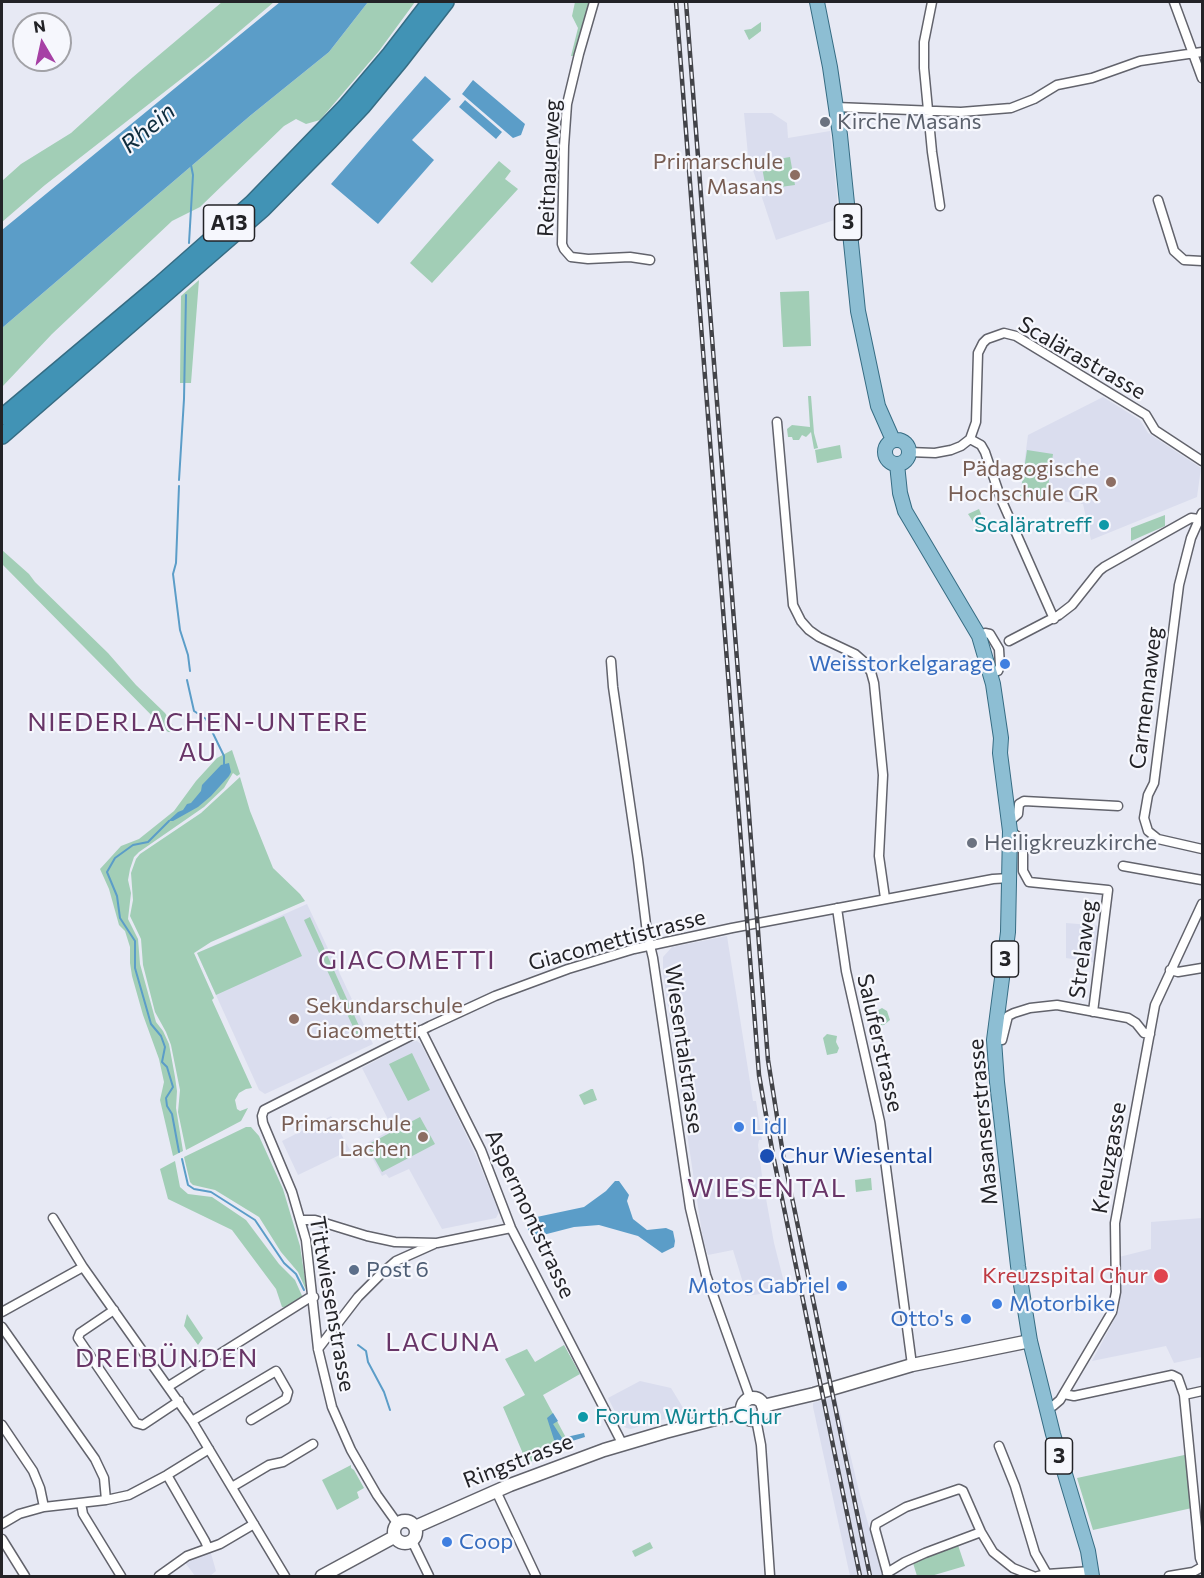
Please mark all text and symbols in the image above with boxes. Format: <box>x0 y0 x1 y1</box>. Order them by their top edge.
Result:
north arrow <box>12 12 72 72</box>
text: N <box>32 15 47 36</box>
water label: Rhein <box>115 97 181 159</box>
street label: Reitnauerweg <box>532 98 566 238</box>
place label: Kirche Masans <box>837 109 982 135</box>
marker: Kirche Masans <box>818 115 832 129</box>
place label: Primarschule Masans <box>653 149 783 200</box>
marker: Primarschule Masans <box>788 168 802 182</box>
road number: 3 <box>834 204 862 240</box>
road number: A13 <box>204 205 254 241</box>
street label: Scalärastrasse <box>1013 311 1151 405</box>
place label: Pädagogische Hochschule GR <box>948 456 1099 508</box>
marker: Pädagogische Hochschule GR <box>1104 475 1118 489</box>
place label: Scaläratreff <box>974 512 1092 538</box>
marker: Scaläratreff <box>1097 518 1111 532</box>
street label: Carmennaweg <box>1124 625 1168 771</box>
place label: Weisstorkelgarage <box>809 651 993 677</box>
marker: Weisstorkelgarage <box>998 657 1012 671</box>
district label: NIEDERLACHEN-UNTERE AU <box>27 706 369 768</box>
place label: Heiligkreuzkirche <box>984 830 1157 856</box>
marker: Heiligkreuzkirche <box>965 836 979 850</box>
street label: Strelaweg <box>1064 898 1102 1000</box>
street label: Giacomettistrasse <box>526 904 708 976</box>
road number: 3 <box>992 941 1018 977</box>
district label: GIACOMETTI <box>318 944 496 976</box>
street label: Wiesentalstrasse <box>659 963 709 1135</box>
street label: Saluferstrasse <box>851 971 909 1115</box>
place label: Sekundarschule Giacometti <box>306 993 463 1044</box>
marker: Sekundarschule Giacometti <box>287 1012 301 1026</box>
street label: Masanserstrasse <box>963 1038 1003 1206</box>
street label: Kreuzgasse <box>1086 1100 1132 1216</box>
place label: Primarschule Lachen <box>281 1111 411 1162</box>
place label: Lidl <box>751 1114 788 1140</box>
marker: Lidl <box>732 1120 746 1134</box>
street label: Aspermontstrasse <box>479 1125 581 1303</box>
marker: Primarschule Lachen <box>416 1130 430 1144</box>
place label: Chur Wiesental <box>780 1143 933 1169</box>
marker: Chur Wiesental <box>758 1147 776 1165</box>
district label: WIESENTAL <box>687 1172 847 1204</box>
street label: Tittwiesenstrasse <box>304 1214 360 1394</box>
place label: Post 6 <box>366 1257 429 1283</box>
marker: Post 6 <box>347 1263 361 1277</box>
place label: Kreuzspital Chur <box>982 1263 1148 1289</box>
marker: Kreuzspital Chur <box>1152 1267 1170 1285</box>
place label: Motos Gabriel <box>688 1273 830 1299</box>
marker: Motos Gabriel <box>835 1279 849 1293</box>
place label: Motorbike <box>1009 1291 1115 1317</box>
marker: Motorbike <box>990 1297 1004 1311</box>
place label: Otto's <box>891 1306 954 1332</box>
marker: Otto's <box>959 1312 973 1326</box>
district label: LACUNA <box>385 1326 501 1358</box>
district label: DREIBÜNDEN <box>75 1342 259 1374</box>
place label: Forum Würth Chur <box>595 1404 782 1430</box>
marker: Forum Würth Chur <box>576 1410 590 1424</box>
street label: Ringstrasse <box>459 1428 577 1494</box>
road number: 3 <box>1046 1438 1072 1474</box>
place label: Coop <box>459 1529 513 1555</box>
marker: Coop <box>440 1535 454 1549</box>

